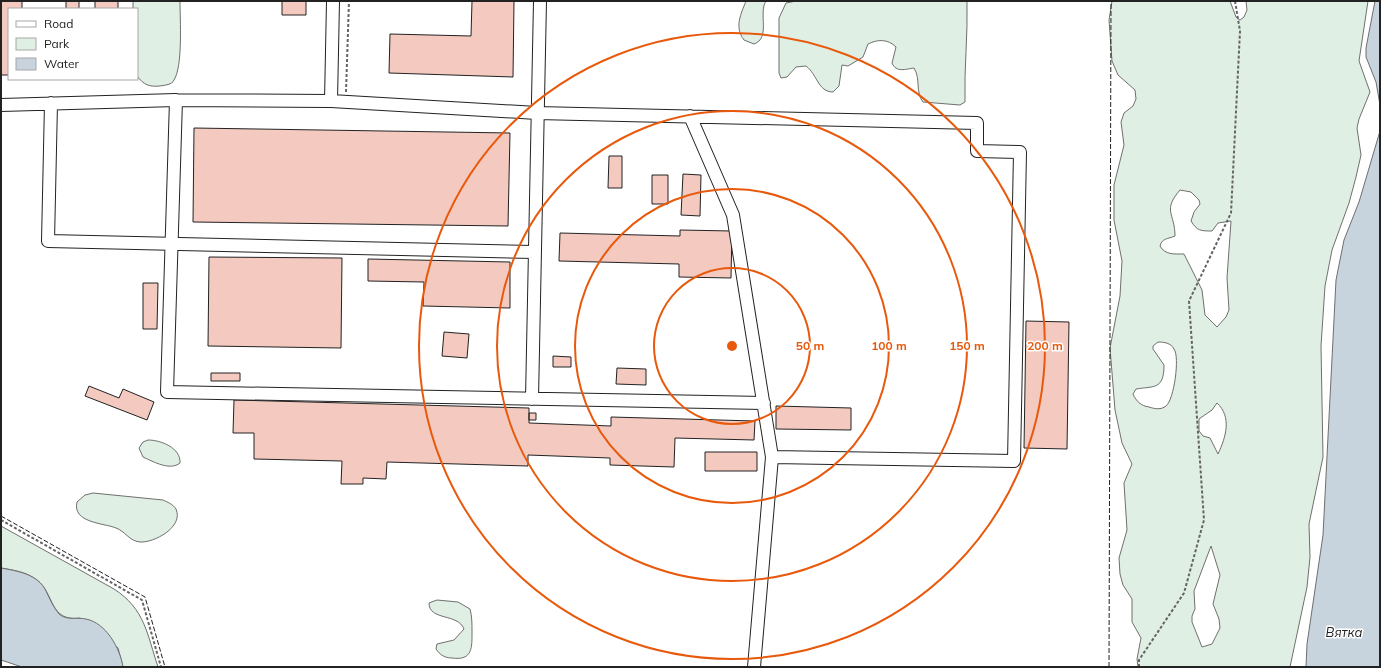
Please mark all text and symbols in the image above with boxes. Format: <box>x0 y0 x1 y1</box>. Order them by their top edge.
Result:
legend <box>8 8 138 80</box>
text: Road <box>44 16 73 31</box>
text: Park <box>44 36 70 51</box>
text: Water <box>44 56 80 71</box>
text: 50 m <box>796 338 824 353</box>
text: 100 m <box>871 338 907 353</box>
text: 150 m <box>949 338 985 353</box>
text: 200 m <box>1027 338 1063 353</box>
centre of rings <box>725 339 739 353</box>
water label: Вятка <box>1326 624 1362 640</box>

